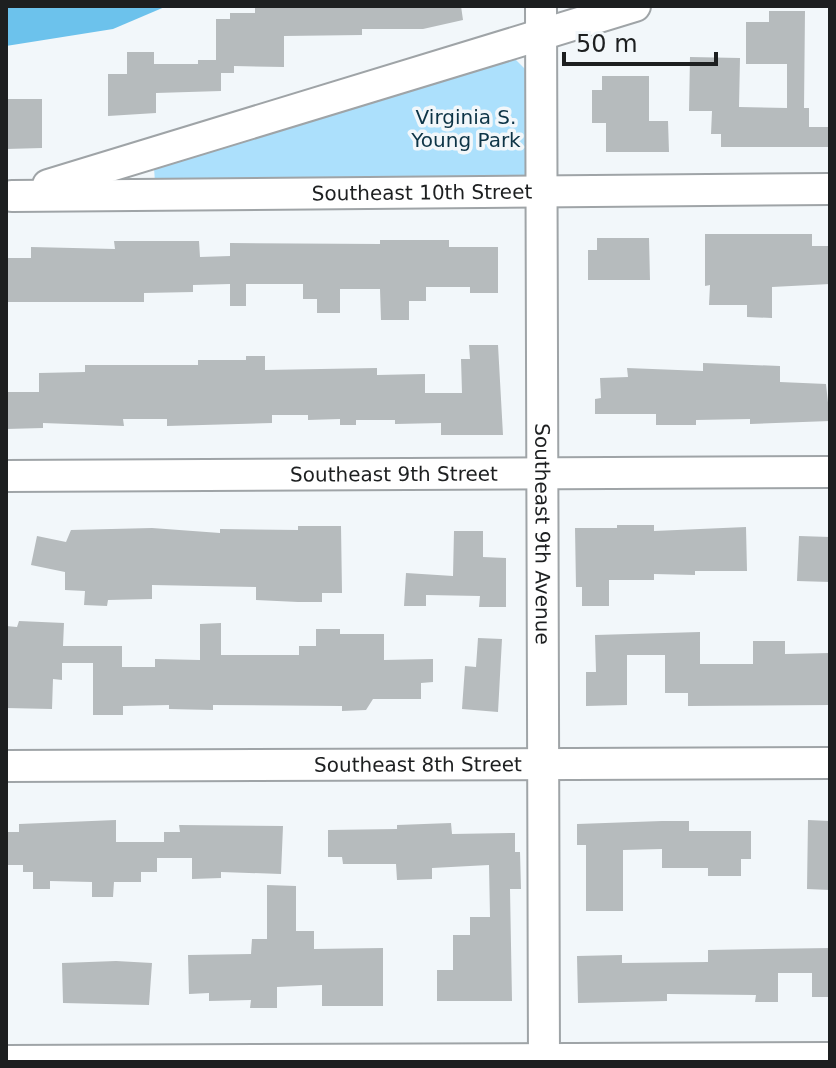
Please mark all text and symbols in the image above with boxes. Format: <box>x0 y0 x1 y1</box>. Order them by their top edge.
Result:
scale bar <box>564 16 716 66</box>
text: 50 m <box>576 30 638 58</box>
park label: Virginia S. Young Park <box>410 105 521 152</box>
street label: Southeast 10th Street <box>312 180 533 205</box>
street label: Southeast 9th Avenue <box>530 423 555 645</box>
street label: Southeast 9th Street <box>290 462 498 487</box>
street label: Southeast 8th Street <box>314 752 522 777</box>

